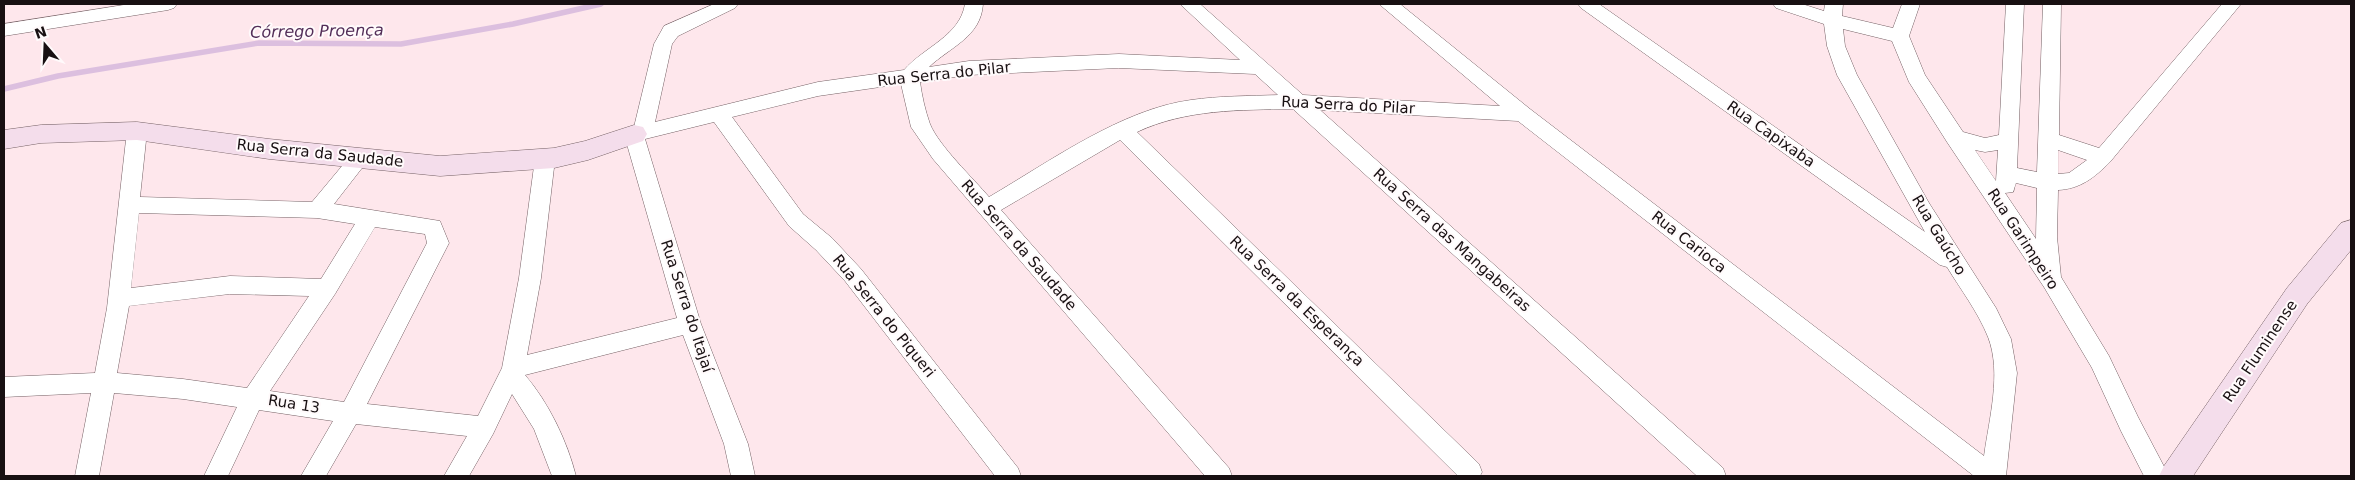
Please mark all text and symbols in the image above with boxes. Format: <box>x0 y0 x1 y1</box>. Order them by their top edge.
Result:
north arrow <box>20 20 70 70</box>
water label: Córrego Proença <box>250 20 384 42</box>
text: N <box>33 23 49 42</box>
street label: Rua Serra do Pilar <box>876 58 1012 90</box>
street label: Rua Serra do Pilar <box>1281 93 1416 118</box>
street label: Rua Capixaba <box>1724 97 1818 171</box>
street label: Rua Serra da Saudade <box>236 135 404 171</box>
street label: Rua Serra das Mangabeiras <box>1370 164 1535 316</box>
street label: Rua Serra da Saudade <box>957 176 1081 314</box>
street label: Rua Garimpeiro <box>1984 185 2062 293</box>
street label: Rua Gaúcho <box>1908 192 1970 278</box>
street label: Rua Carioca <box>1648 207 1730 277</box>
street label: Rua Serra da Esperança <box>1226 232 1368 370</box>
street label: Rua Serra do Itajaí <box>657 237 717 375</box>
street label: Rua Serra do Piqueri <box>829 251 939 381</box>
street label: Rua Fluminense <box>2219 296 2301 406</box>
street label: Rua 13 <box>267 391 321 417</box>

